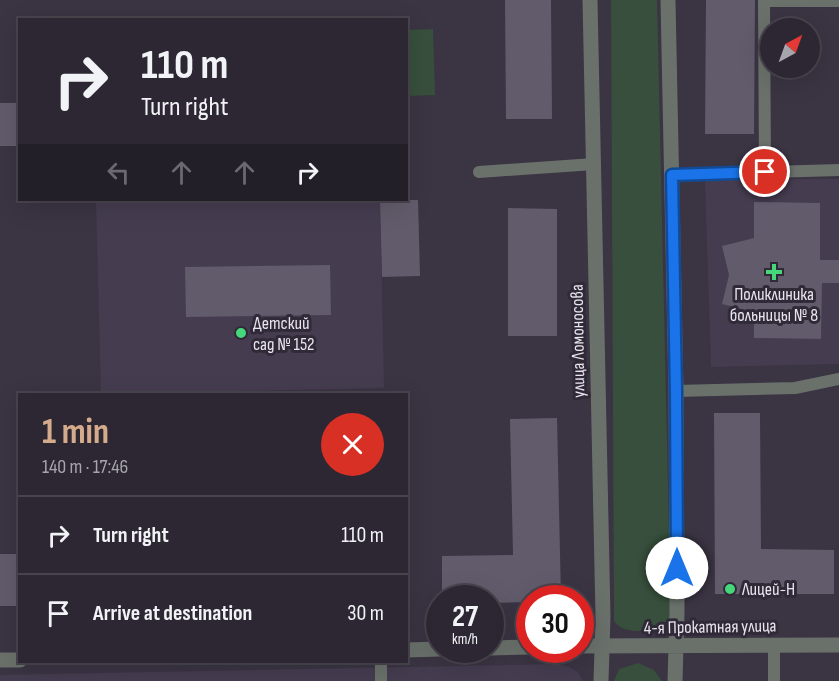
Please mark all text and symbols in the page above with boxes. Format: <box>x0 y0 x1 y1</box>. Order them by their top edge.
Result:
north arrow <box>760 18 820 78</box>
map controls <box>760 18 820 78</box>
text: 110 m <box>141 40 228 91</box>
icon: right <box>42 42 120 120</box>
text: Turn right <box>141 91 228 123</box>
pin <box>739 146 790 197</box>
icon: arrive <box>748 155 781 188</box>
icon: left <box>102 156 135 189</box>
icon: ahead <box>165 156 198 189</box>
icon: ahead <box>228 156 261 189</box>
icon: right <box>291 156 324 189</box>
marker: Поликлиника больницы № 8 <box>765 263 783 281</box>
street label: улица Ломоносова <box>567 284 589 398</box>
place label: Поликлиника больницы № 8 <box>730 284 818 326</box>
place label: Детский сад № 152 <box>253 313 315 355</box>
marker: Детский сад № 152 <box>234 326 248 340</box>
text: 1 min <box>42 411 109 454</box>
button: close <box>321 413 384 476</box>
text: 140 m · 17:46 <box>42 455 128 479</box>
icon: right <box>42 519 75 552</box>
text: Turn right <box>93 522 169 549</box>
text: 110 m <box>341 522 384 549</box>
position arrow <box>645 536 709 600</box>
place label: Лицей-Н <box>741 579 795 600</box>
marker: Лицей-Н <box>723 582 737 596</box>
speed limit sign: 30 <box>516 585 594 663</box>
icon: arrive <box>42 597 75 630</box>
text: 27 <box>452 599 478 635</box>
text: Arrive at destination <box>93 600 252 627</box>
text: 30 m <box>347 600 384 627</box>
street label: 4-я Прокатная улица <box>643 615 777 639</box>
text: km/h <box>452 630 478 649</box>

